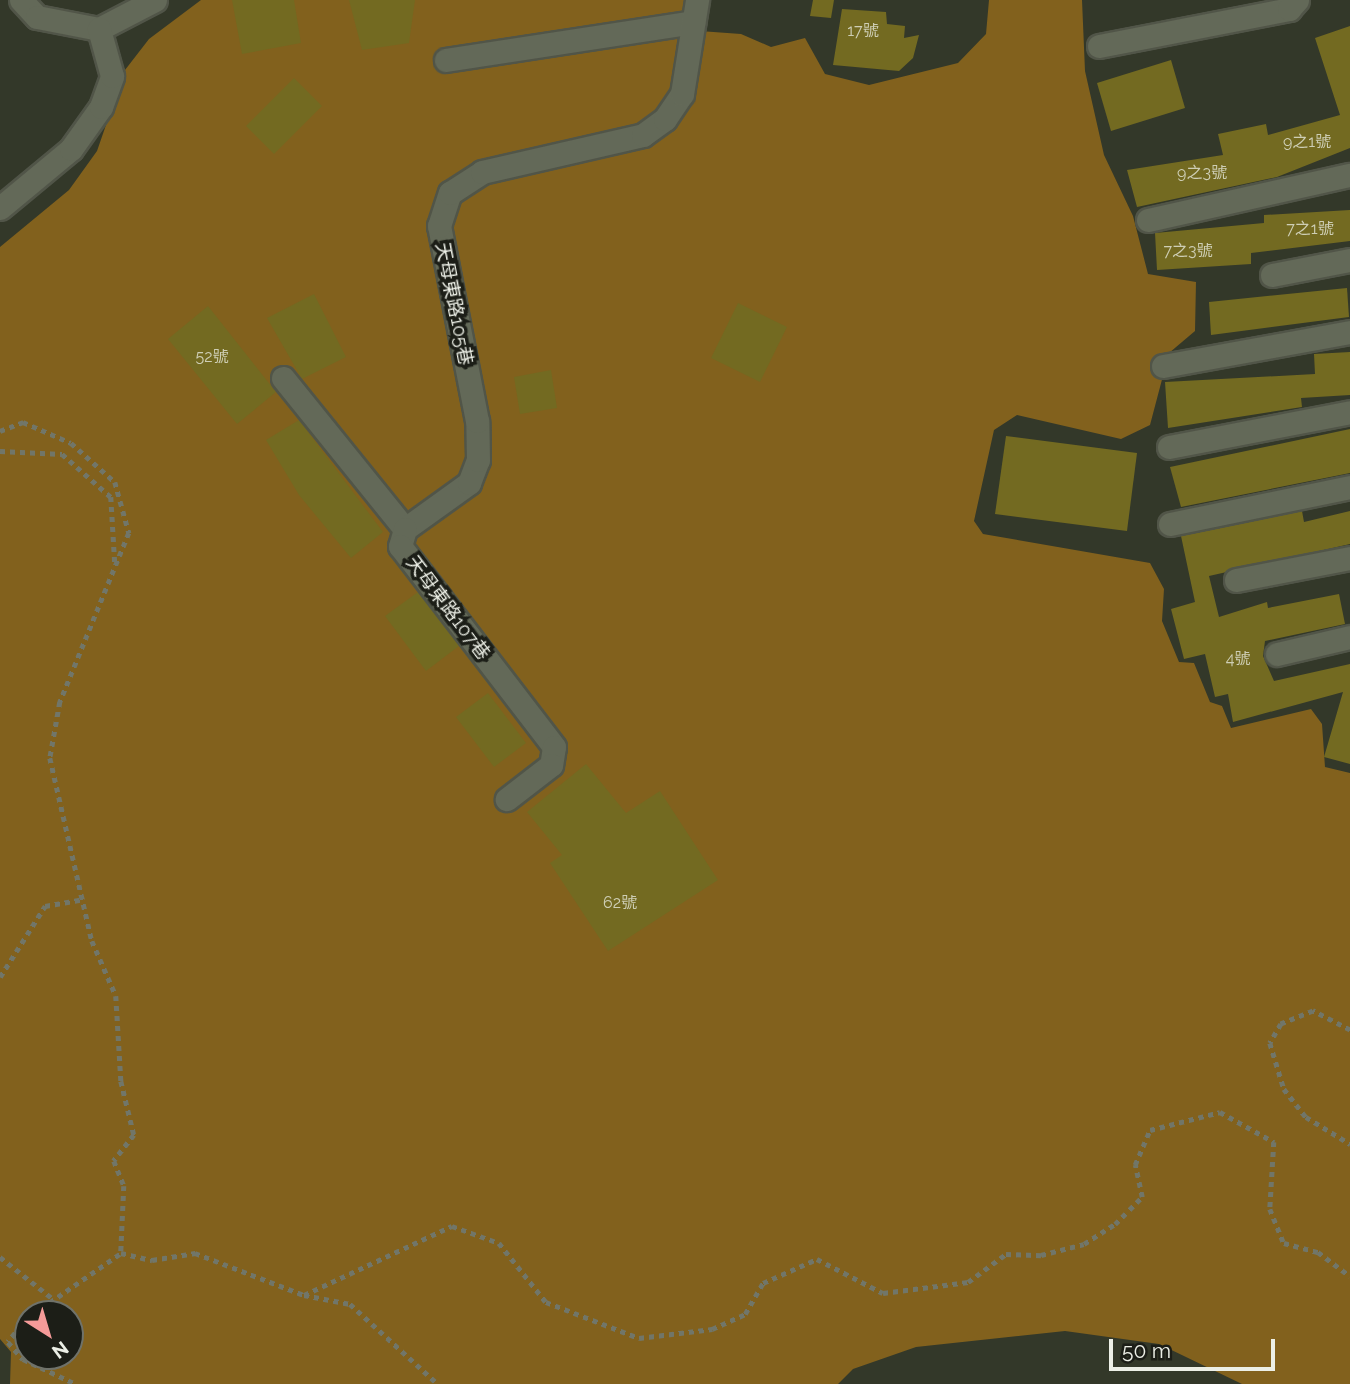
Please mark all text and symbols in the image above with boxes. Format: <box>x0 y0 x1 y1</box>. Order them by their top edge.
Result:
house number: 17號 <box>847 21 879 41</box>
house number: 9之1號 <box>1283 132 1331 152</box>
house number: 9之3號 <box>1177 163 1227 183</box>
house number: 7之1號 <box>1286 219 1334 239</box>
street label: 天母東路105巷 <box>431 240 477 368</box>
house number: 7之3號 <box>1163 241 1213 261</box>
house number: 52號 <box>195 347 229 367</box>
street label: 天母東路107巷 <box>401 551 495 665</box>
house number: 4號 <box>1226 649 1250 669</box>
house number: 62號 <box>603 893 637 913</box>
north arrow <box>14 1300 84 1370</box>
scale bar <box>1112 1324 1278 1368</box>
text: N <box>48 1337 73 1363</box>
text: 50 m <box>1122 1338 1171 1363</box>

